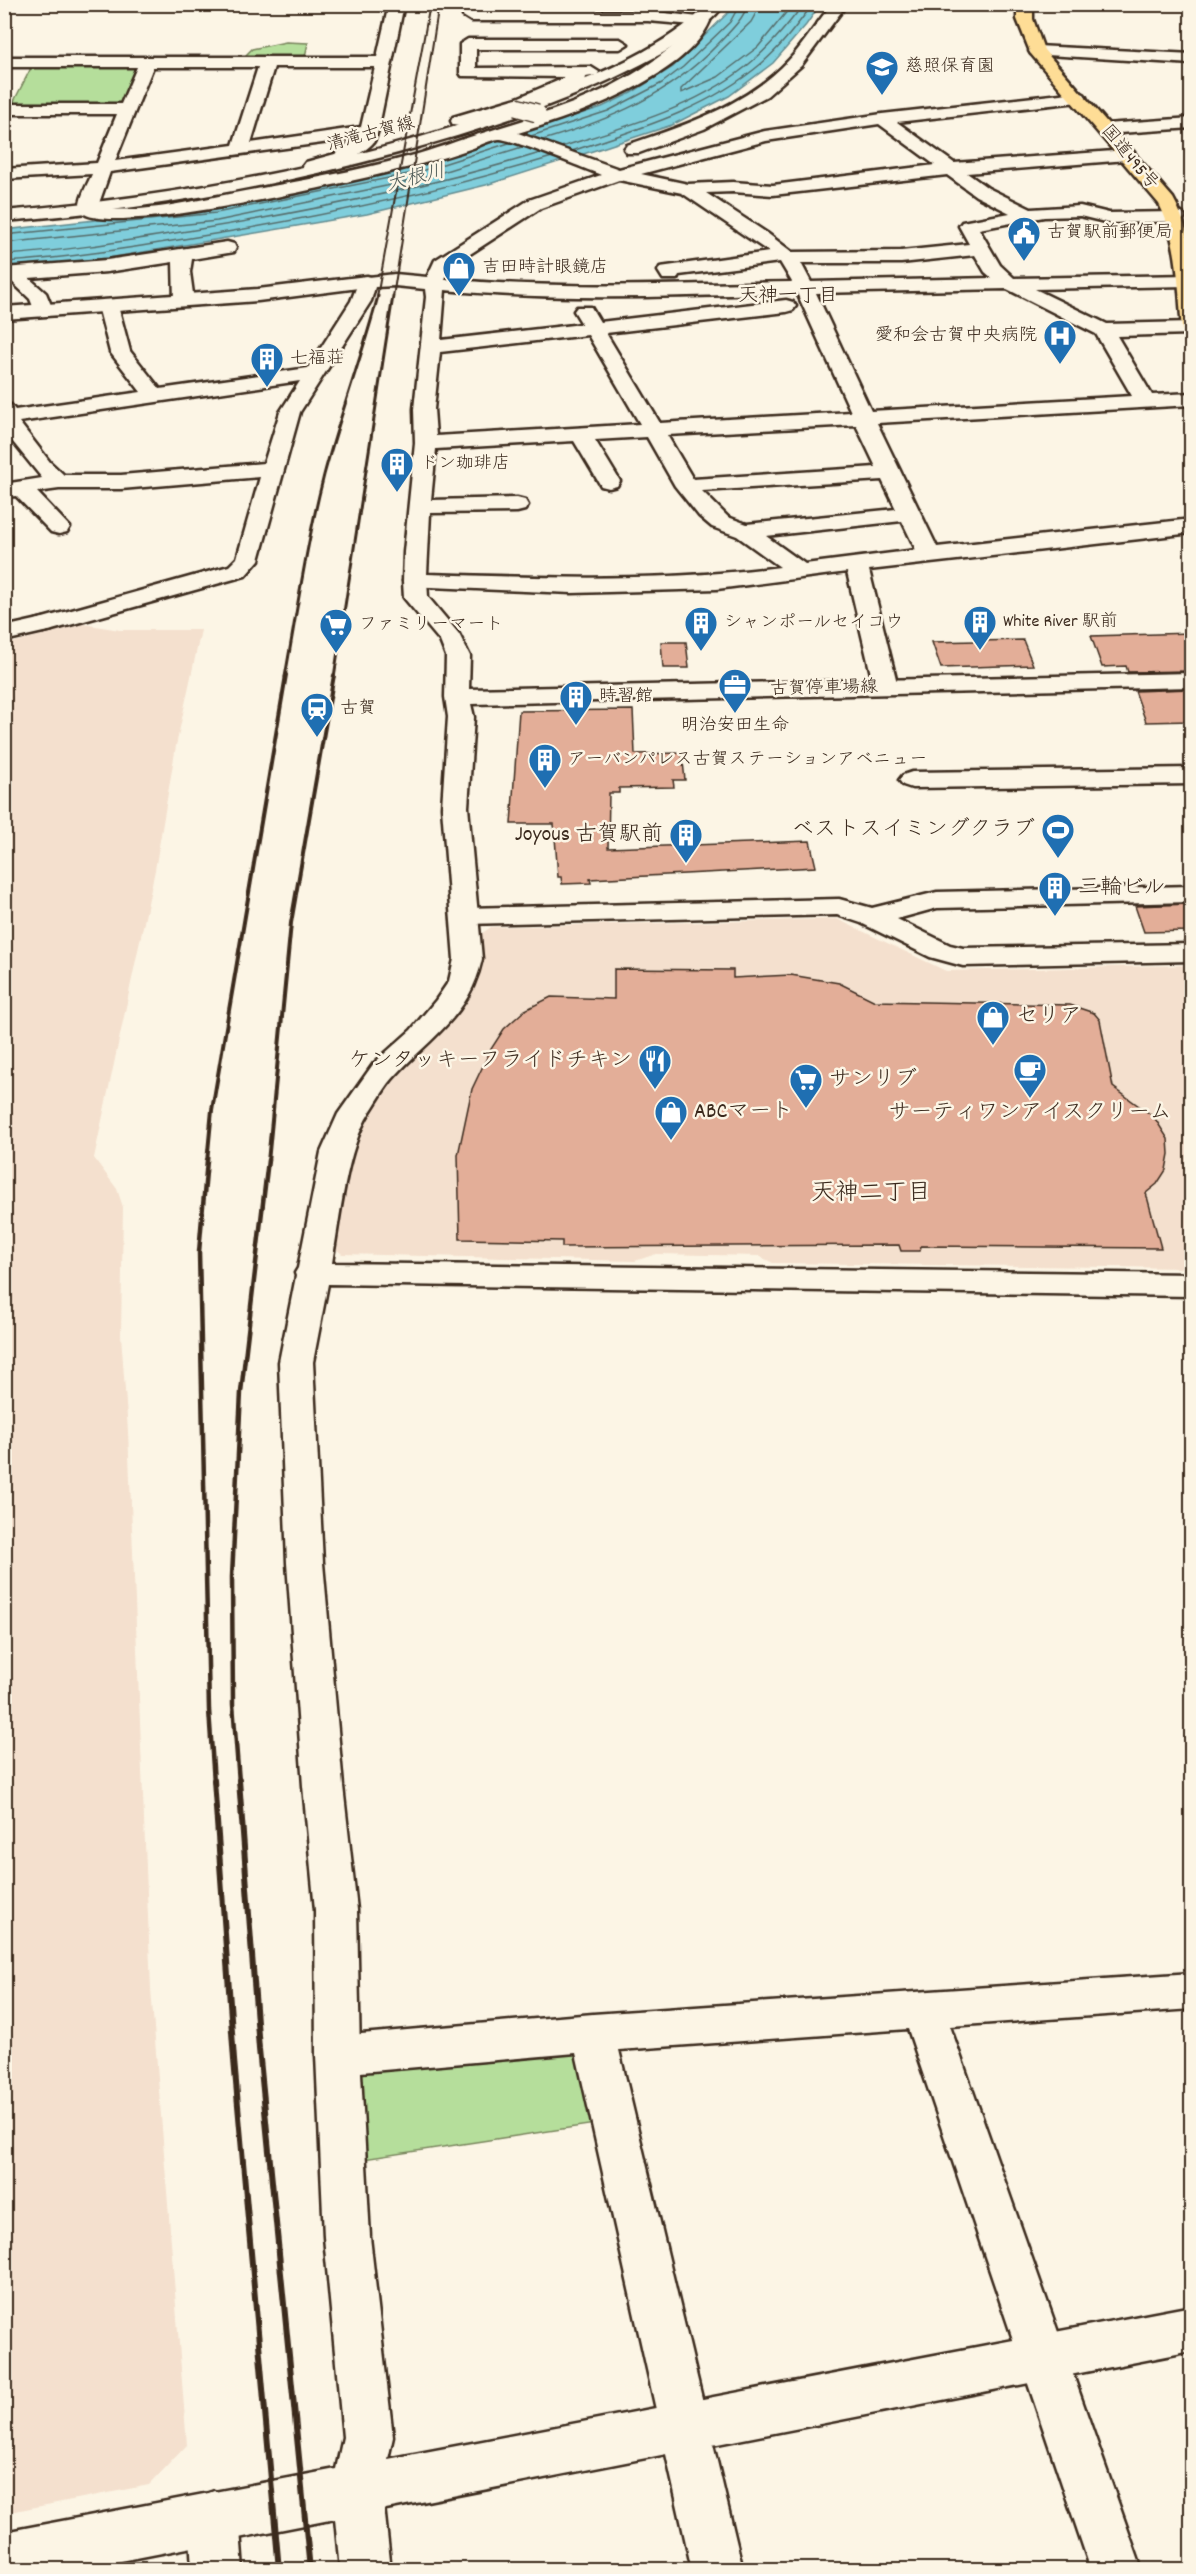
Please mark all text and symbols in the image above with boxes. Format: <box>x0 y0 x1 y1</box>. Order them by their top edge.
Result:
school or university icon: 慈照保育園 <box>864 49 900 96</box>
place label: 慈照保育園 <box>905 55 995 80</box>
street label: 清滝古賀線 <box>324 111 418 159</box>
street label: 国道495号 <box>1094 120 1164 196</box>
water label: 大根川 <box>384 158 448 200</box>
public building icon: 古賀駅前郵便局 <box>1006 215 1042 262</box>
place label: 古賀駅前郵便局 <box>1047 221 1173 246</box>
shop icon: 吉田時計眼鏡店 <box>441 250 477 297</box>
place label: 吉田時計眼鏡店 <box>482 256 608 281</box>
district label: 天神一丁目 <box>738 283 838 311</box>
hospital icon: 愛和会古賀中央病院 <box>1042 318 1078 365</box>
place label: 愛和会古賀中央病院 <box>875 324 1037 349</box>
building icon: 七福荘 <box>249 341 285 388</box>
place label: 七福荘 <box>290 347 344 372</box>
building icon: ドン珈琲店 <box>379 446 415 493</box>
place label: ドン珈琲店 <box>420 452 510 477</box>
building icon: White River 駅前 <box>962 604 998 651</box>
building icon: シャンポールセイコウ <box>683 605 719 652</box>
supermarket icon: ファミリーマート <box>318 607 354 654</box>
place label: White River 駅前 <box>1003 610 1118 635</box>
place label: シャンポールセイコウ <box>724 611 903 636</box>
place label: ファミリーマート <box>359 613 503 638</box>
office icon: 明治安田生命 <box>717 667 753 714</box>
street label: 古賀停車場線 <box>770 676 878 702</box>
building icon: 時習館 <box>558 679 594 726</box>
place label: 時習館 <box>599 685 653 710</box>
station icon: 古賀 <box>299 691 335 738</box>
place label: 古賀 <box>340 697 376 722</box>
place label: 明治安田生命 <box>681 714 789 739</box>
building icon: アーバンパレス古賀ステーションアベニュー <box>527 742 563 789</box>
place label: アーバンパレス古賀ステーションアベニュー <box>568 748 927 773</box>
sports icon: ベストスイミングクラブ <box>1040 812 1076 859</box>
place label: ベストスイミングクラブ <box>792 815 1035 846</box>
building icon: Joyous 古賀駅前 <box>668 817 704 864</box>
place label: Joyous 古賀駅前 <box>515 820 663 851</box>
building icon: 三輪ビル <box>1037 870 1073 917</box>
place label: 三輪ビル <box>1078 873 1166 904</box>
shop icon: セリア <box>975 999 1011 1046</box>
place label: セリア <box>1016 1002 1082 1033</box>
restaurant icon: ケンタッキーフライドチキン <box>637 1043 673 1090</box>
place label: ケンタッキーフライドチキン <box>349 1046 632 1077</box>
cafe icon: サーティワンアイスクリーム <box>1012 1052 1048 1099</box>
supermarket icon: サンリブ <box>788 1062 824 1109</box>
place label: サンリブ <box>829 1065 917 1096</box>
shop icon: ABCマート <box>653 1094 689 1141</box>
place label: ABCマート <box>694 1097 793 1128</box>
place label: サーティワンアイスクリーム <box>889 1098 1171 1129</box>
district label: 天神二丁目 <box>811 1177 931 1211</box>

